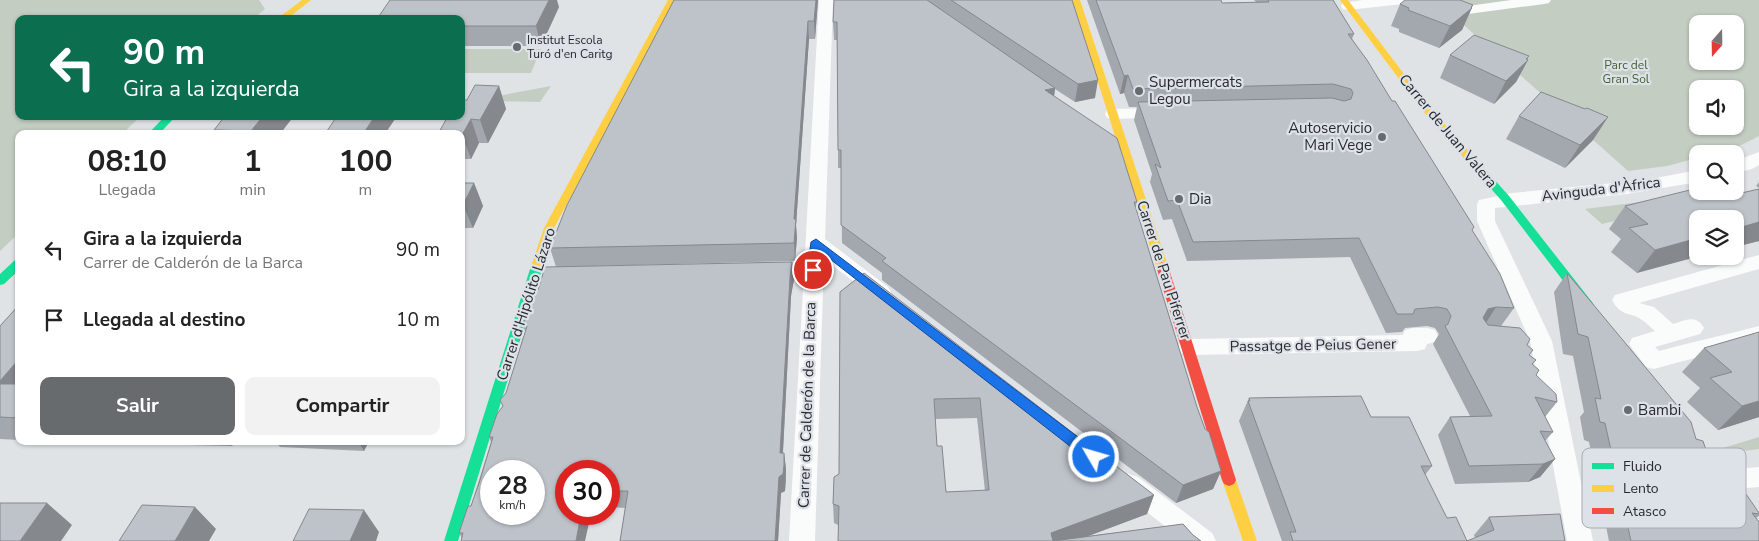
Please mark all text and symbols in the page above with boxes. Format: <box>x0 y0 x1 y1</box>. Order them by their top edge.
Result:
north arrow <box>1689 15 1744 70</box>
map controls <box>1689 15 1744 265</box>
text: 90 m <box>123 29 205 76</box>
place label: Institut Escola Turó d'en Caritg <box>527 32 613 62</box>
icon: left <box>40 35 105 100</box>
marker: Institut Escola Turó d'en Caritg <box>511 41 523 53</box>
park label: Parc del Gran Sol <box>1603 57 1650 87</box>
street label: Carrer de Juan Valera <box>1394 70 1502 192</box>
place label: Supermercats Legou <box>1149 72 1242 109</box>
text: Gira a la izquierda <box>123 74 300 104</box>
button: sound <box>1689 80 1744 135</box>
marker: Supermercats Legou <box>1133 85 1145 97</box>
place label: Autoservicio Mari Vege <box>1288 118 1372 155</box>
marker: Autoservicio Mari Vege <box>1376 131 1388 143</box>
text: 08:10 <box>88 141 167 182</box>
text: 1 <box>244 141 262 182</box>
text: 100 <box>338 141 392 182</box>
button: search <box>1689 145 1744 200</box>
street label: Avinguda d'Àfrica <box>1540 172 1662 206</box>
text: Llegada <box>98 179 156 201</box>
text: min <box>239 179 266 201</box>
text: m <box>359 179 372 201</box>
place label: Dia <box>1189 189 1212 209</box>
marker: Dia <box>1173 193 1185 205</box>
street label: Carrer de Pau Piferrer <box>1132 198 1196 343</box>
button: layers <box>1689 210 1744 265</box>
street label: Carrer d'Hipólito Lázaro <box>492 225 560 383</box>
text: Gira a la izquierda <box>83 226 242 252</box>
icon: left <box>40 236 68 264</box>
text: 90 m <box>396 237 440 263</box>
pin <box>792 249 834 291</box>
text: Carrer de Calderón de la Barca <box>83 252 303 274</box>
icon: arrive <box>799 256 827 284</box>
street label: Carrer de Calderón de la Barca <box>793 302 821 508</box>
icon: arrive <box>40 306 68 334</box>
text: Llegada al destino <box>83 307 245 333</box>
text: 10 m <box>396 307 440 333</box>
street label: Passatge de Peius Gener <box>1229 334 1397 356</box>
button: Salir <box>40 377 235 435</box>
button: Compartir <box>245 377 440 435</box>
place label: Bambi <box>1638 400 1681 420</box>
marker: Bambi <box>1622 404 1634 416</box>
position arrow <box>1067 430 1119 482</box>
legend <box>1582 448 1746 528</box>
text: Fluido <box>1623 457 1662 476</box>
speed limit sign: 30 <box>555 460 620 525</box>
text: 28 <box>497 469 528 503</box>
text: Lento <box>1623 479 1659 498</box>
text: km/h <box>499 497 526 513</box>
text: Atasco <box>1623 502 1666 521</box>

